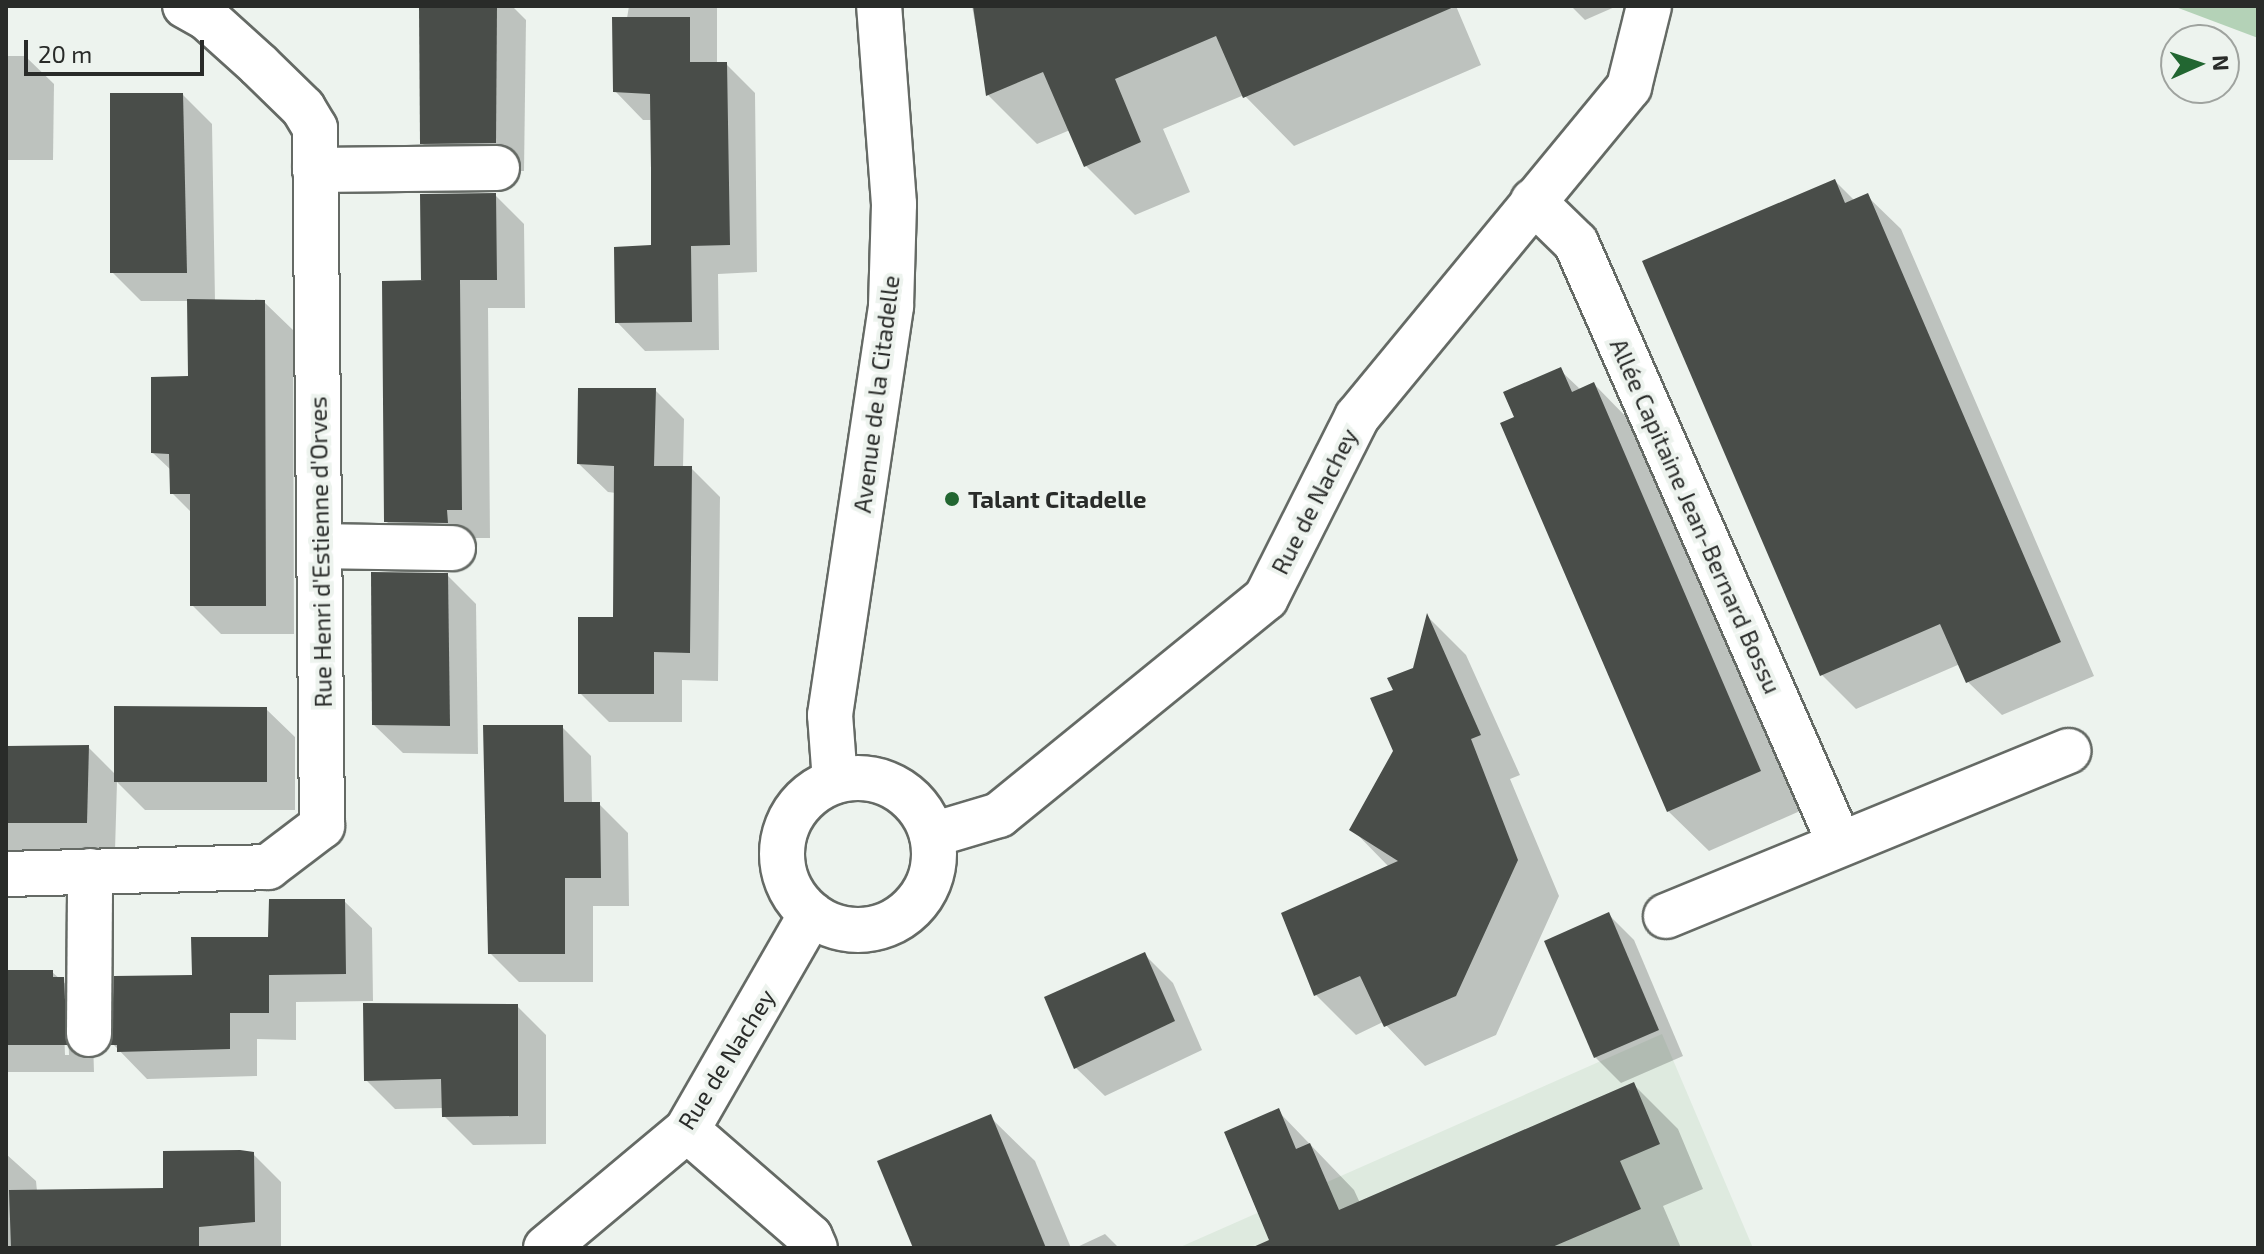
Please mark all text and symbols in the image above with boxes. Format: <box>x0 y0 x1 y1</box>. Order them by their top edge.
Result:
scale bar <box>28 24 208 74</box>
north arrow <box>2160 24 2240 104</box>
text: 20 m <box>38 39 92 68</box>
text: N <box>2209 54 2235 71</box>
street label: Avenue de la Citadelle <box>847 274 905 514</box>
street label: Allée Capitaine Jean-Bernard Bossu <box>1604 334 1788 698</box>
street label: Rue Henri d'Estienne d'Orves <box>303 396 337 708</box>
street label: Rue de Nachey <box>1265 423 1363 579</box>
place label: Talant Citadelle <box>968 485 1146 513</box>
marker: Talant Citadelle <box>943 490 961 508</box>
street label: Rue de Nachey <box>671 984 781 1134</box>

